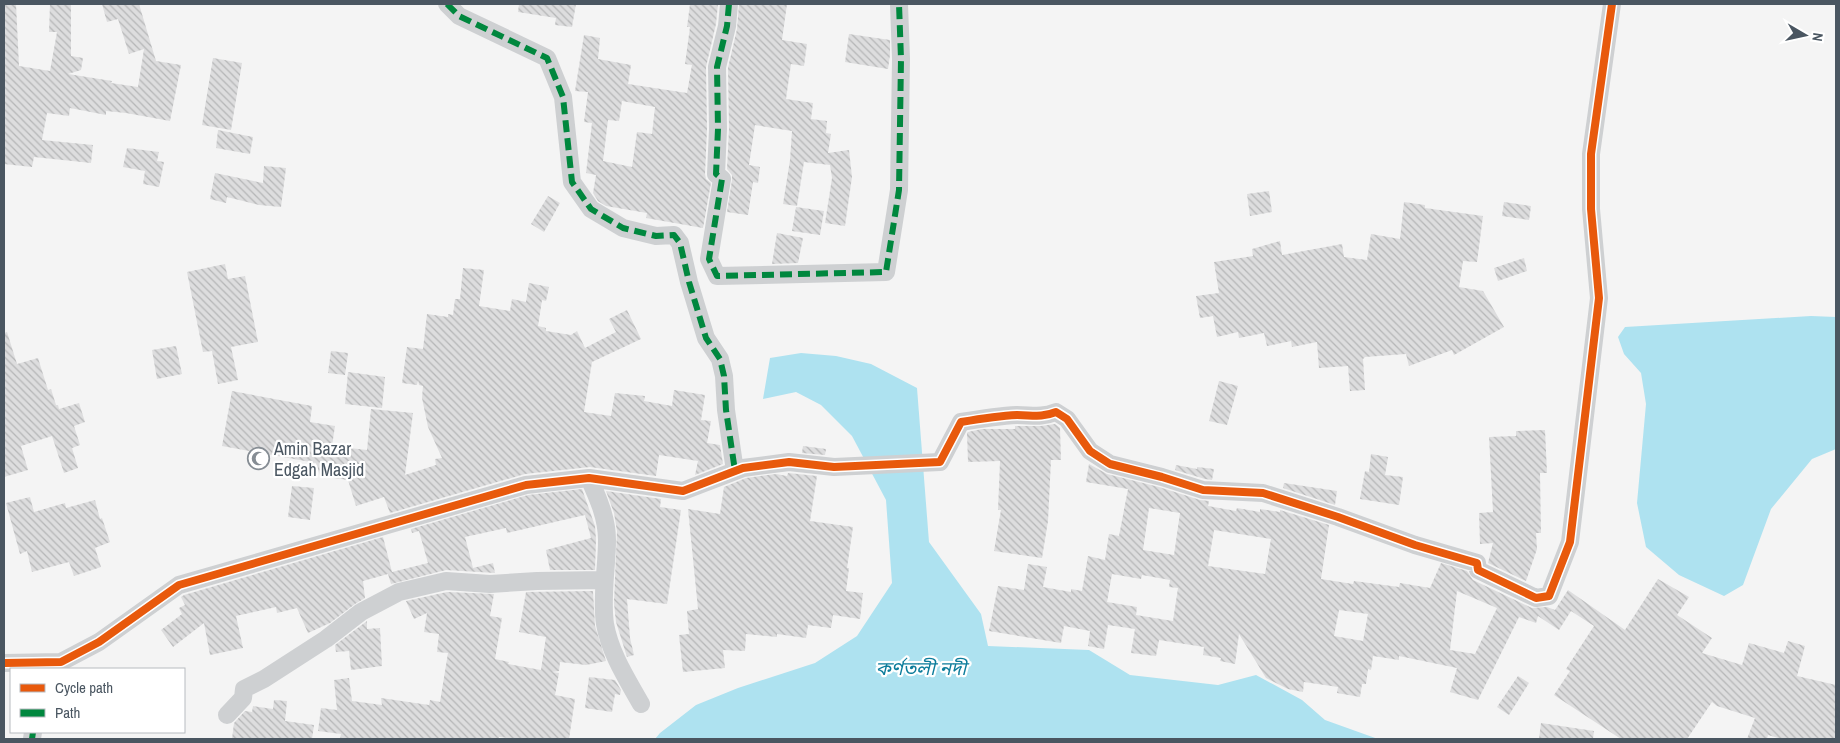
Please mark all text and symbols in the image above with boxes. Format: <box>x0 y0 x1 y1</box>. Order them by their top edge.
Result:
north arrow <box>1780 10 1830 60</box>
text: N <box>1808 32 1827 43</box>
place label: Amin Bazar Edgah Masjid <box>273 436 364 482</box>
mosque icon: Amin Bazar Edgah Masjid <box>246 446 270 470</box>
water label: কর্ণতলী নদী <box>876 655 970 681</box>
legend <box>10 668 185 733</box>
text: Cycle path <box>55 677 113 698</box>
text: Path <box>55 702 80 723</box>

